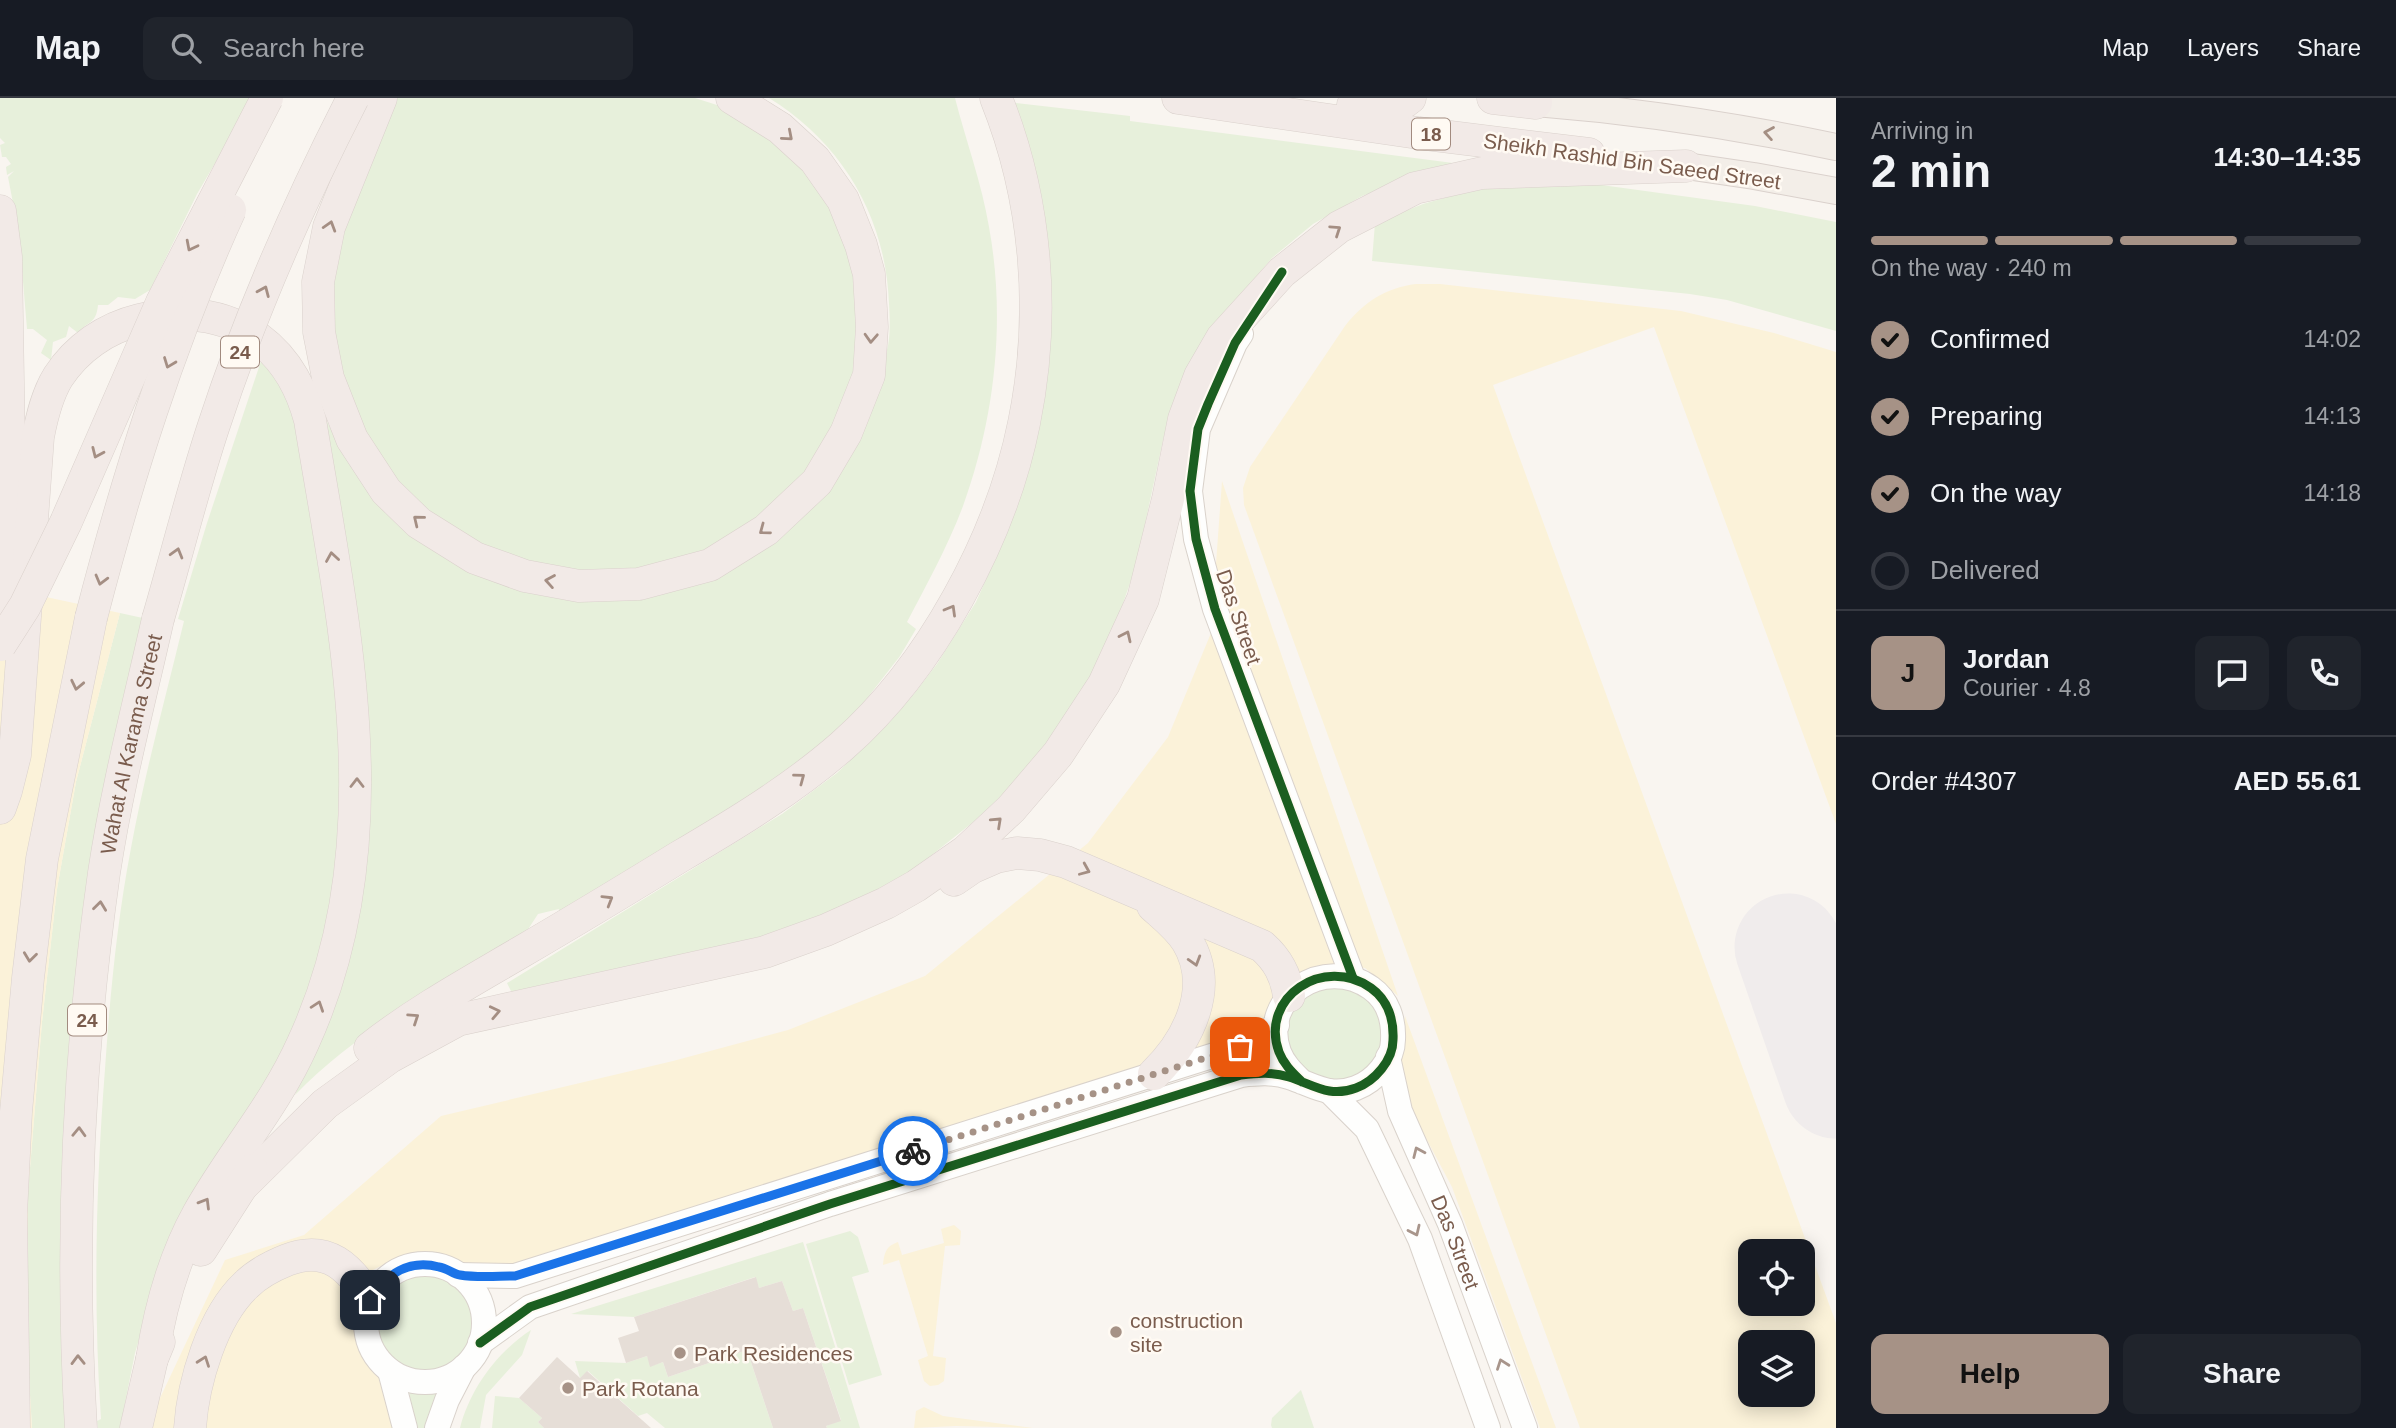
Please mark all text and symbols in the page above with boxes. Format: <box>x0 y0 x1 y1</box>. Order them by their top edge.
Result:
search box <box>143 17 633 80</box>
text: Map <box>35 29 101 66</box>
icon: search <box>167 29 205 67</box>
text: Search here <box>223 33 365 63</box>
text: Map <box>2102 34 2149 61</box>
text: Layers <box>2187 34 2259 61</box>
text: Share <box>2297 34 2361 61</box>
road number: 18 <box>1412 118 1450 150</box>
text: Arriving in <box>1871 118 1973 144</box>
one-way arrow <box>1763 126 1775 141</box>
one-way arrow <box>780 128 793 140</box>
street label: Sheikh Rashid Bin Saeed Street <box>1482 129 1782 193</box>
text: 14:30–14:35 <box>2214 142 2361 172</box>
text: 2 min <box>1871 145 1991 197</box>
one-way arrow <box>322 221 337 233</box>
one-way arrow <box>1328 226 1341 238</box>
one-way arrow <box>185 238 199 251</box>
text: On the way · 240 m <box>1871 255 2072 281</box>
one-way arrow <box>256 285 270 298</box>
icon: check <box>1871 321 1909 359</box>
text: Confirmed <box>1930 324 2050 354</box>
text: 14:02 <box>2303 326 2361 352</box>
one-way arrow <box>864 333 879 344</box>
road number: 24 <box>221 336 259 368</box>
one-way arrow <box>163 356 177 368</box>
icon: check <box>1871 398 1909 436</box>
text: Preparing <box>1930 401 2043 431</box>
text: 14:13 <box>2303 403 2361 429</box>
one-way arrow <box>91 446 105 458</box>
icon: check <box>1871 475 1909 513</box>
text: On the way <box>1930 478 2062 508</box>
text: 14:18 <box>2303 480 2361 506</box>
one-way arrow <box>414 516 426 529</box>
one-way arrow <box>759 521 772 534</box>
one-way arrow <box>169 547 183 559</box>
one-way arrow <box>325 551 340 563</box>
text: Delivered <box>1930 555 2040 585</box>
street label: Das Street <box>1212 566 1266 668</box>
one-way arrow <box>95 574 109 586</box>
one-way arrow <box>544 574 556 589</box>
one-way arrow <box>942 604 955 617</box>
one-way arrow <box>1118 631 1132 643</box>
street label: Wahat Al Karama Street <box>96 632 166 856</box>
button: chat <box>2195 636 2269 710</box>
button: phone <box>2287 636 2361 710</box>
text: Jordan <box>1963 644 2050 674</box>
text: J <box>1901 658 1915 688</box>
text: Courier · 4.8 <box>1963 675 2091 701</box>
one-way arrow <box>70 679 85 691</box>
text: Order #4307 <box>1871 766 2017 796</box>
text: AED 55.61 <box>2234 766 2361 796</box>
one-way arrow <box>792 774 805 786</box>
one-way arrow <box>349 778 365 788</box>
one-way arrow <box>989 817 1002 830</box>
one-way arrow <box>1078 862 1090 876</box>
one-way arrow <box>601 895 614 908</box>
one-way arrow <box>93 900 108 912</box>
one-way arrow <box>23 951 38 963</box>
one-way arrow <box>1186 954 1201 966</box>
one-way arrow <box>310 1001 324 1013</box>
road number: 24 <box>68 1004 106 1036</box>
one-way arrow <box>489 1006 501 1021</box>
one-way arrow <box>406 1014 419 1026</box>
pin <box>1210 1017 1270 1077</box>
icon: bag <box>1221 1028 1259 1066</box>
courier <box>878 1116 948 1186</box>
one-way arrow <box>71 1127 86 1138</box>
icon: bike <box>894 1132 932 1170</box>
one-way arrow <box>1412 1147 1426 1160</box>
street label: Das Street <box>1427 1191 1485 1293</box>
one-way arrow <box>197 1197 210 1210</box>
one-way arrow <box>1407 1224 1421 1236</box>
map controls <box>1738 1239 1815 1407</box>
button: locate <box>1738 1239 1815 1316</box>
pin <box>340 1270 400 1330</box>
icon: home <box>351 1281 389 1319</box>
place label: construction site <box>1130 1309 1243 1356</box>
marker: construction site <box>1108 1324 1124 1340</box>
button: layers <box>1738 1330 1815 1407</box>
button: Help <box>1871 1334 2109 1414</box>
button: Share <box>2123 1334 2361 1414</box>
place label: Park Residences <box>694 1342 853 1365</box>
marker: Park Residences <box>672 1345 688 1361</box>
one-way arrow <box>70 1354 86 1365</box>
one-way arrow <box>196 1356 210 1368</box>
one-way arrow <box>1496 1358 1510 1370</box>
place label: Park Rotana <box>582 1377 699 1400</box>
marker: Park Rotana <box>560 1380 576 1396</box>

